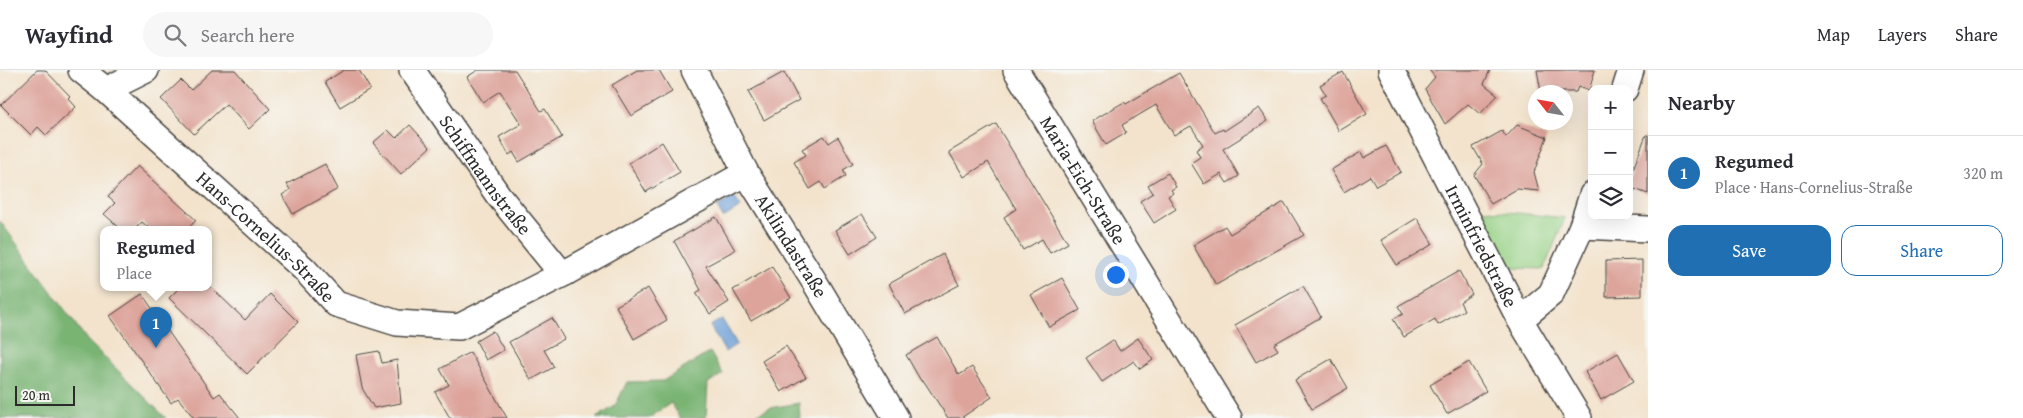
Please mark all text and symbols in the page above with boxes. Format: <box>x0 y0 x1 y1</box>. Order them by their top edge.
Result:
search box <box>143 12 493 57</box>
text: Wayfind <box>25 17 113 52</box>
icon: search <box>161 21 189 49</box>
text: Search here <box>201 21 295 49</box>
text: Map <box>1817 21 1850 48</box>
text: Layers <box>1878 21 1927 48</box>
text: Share <box>1955 21 1998 48</box>
north arrow <box>1528 85 1573 130</box>
map controls <box>1588 85 1633 220</box>
button: + <box>1588 85 1633 130</box>
text: Nearby <box>1668 87 1735 118</box>
street label: Schiffmannstraße <box>433 109 539 241</box>
street label: Maria-Eich-Straße <box>1033 110 1134 250</box>
button: − <box>1588 130 1633 175</box>
text: Regumed <box>1715 147 1794 175</box>
text: 1 <box>1680 161 1688 185</box>
text: 320 m <box>1963 161 2003 185</box>
street label: Hans-Cornelius-Straße <box>190 164 342 309</box>
button: layers <box>1588 175 1633 220</box>
text: Place · Hans-Cornelius-Straße <box>1715 175 1913 199</box>
street label: Irminfriedstraße <box>1438 180 1525 312</box>
street label: Akilindastraße <box>748 188 835 303</box>
button: Save <box>1668 225 1831 276</box>
button: Share <box>1841 225 2003 276</box>
popup <box>100 226 212 291</box>
text: Regumed <box>117 233 195 261</box>
text: Place <box>117 261 152 285</box>
your location <box>1103 262 1129 288</box>
pin: 1 <box>140 307 172 348</box>
scale bar <box>15 383 75 406</box>
text: 20 m <box>22 385 50 405</box>

